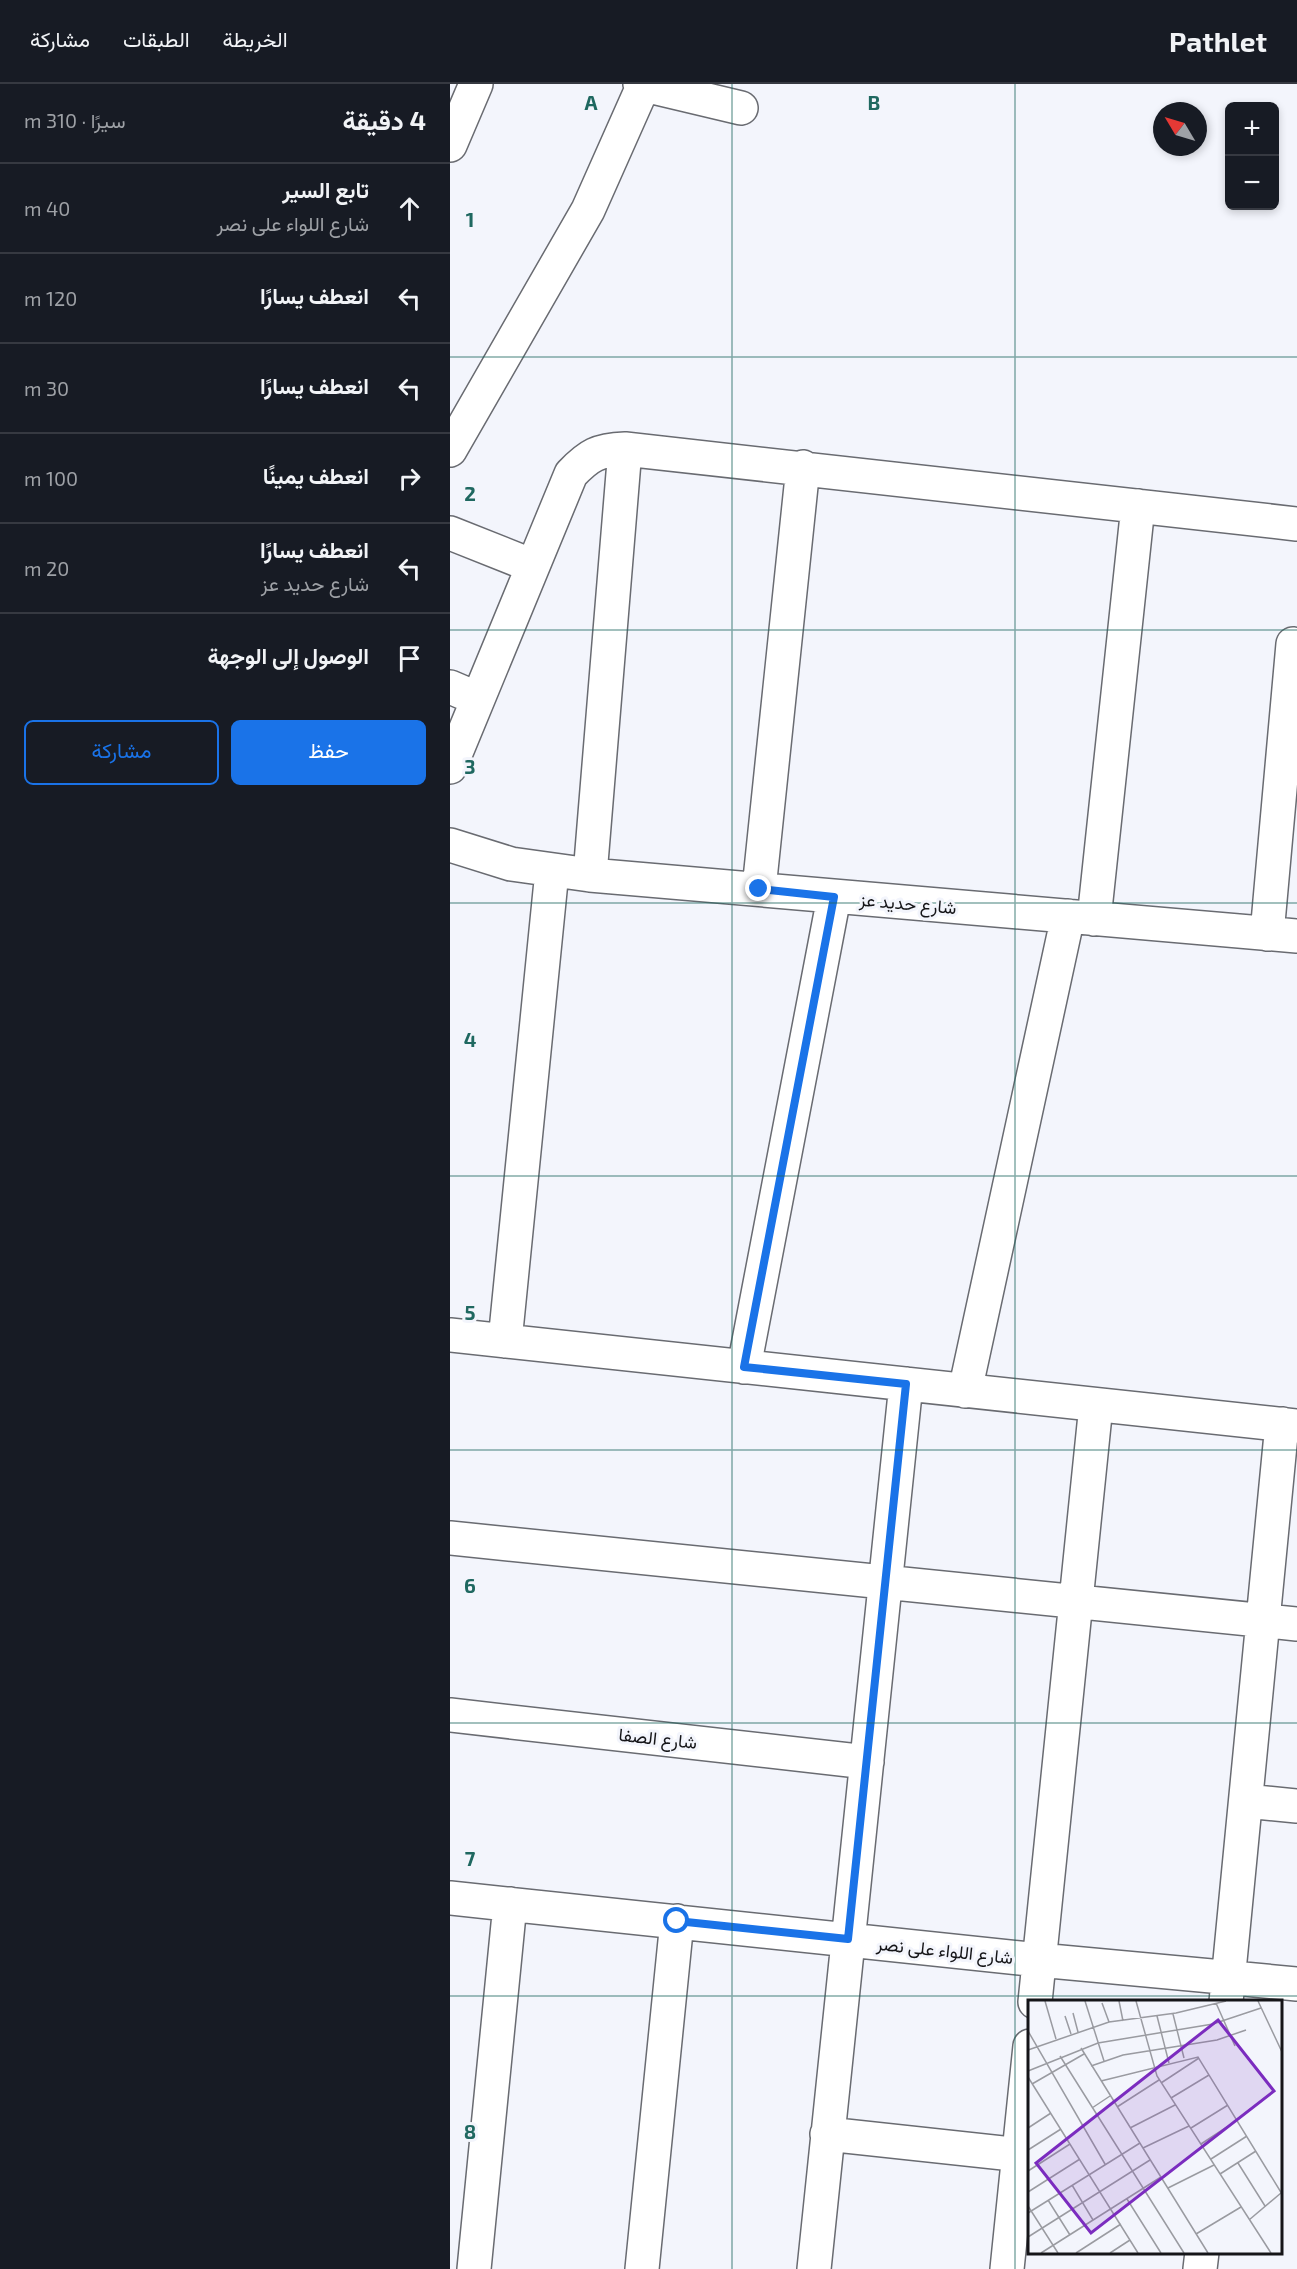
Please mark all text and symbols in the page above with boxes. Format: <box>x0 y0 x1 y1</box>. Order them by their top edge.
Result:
text: Pathlet <box>1169 24 1267 58</box>
text: مشاركة <box>30 26 90 51</box>
text: الطبقات <box>123 26 190 51</box>
text: الخريطة <box>223 26 288 51</box>
text: A <box>584 90 598 114</box>
text: B <box>868 90 880 114</box>
north arrow <box>1153 102 1207 156</box>
map controls <box>1225 102 1279 210</box>
button: + <box>1225 102 1279 156</box>
text: 4 دقيقة <box>343 104 426 135</box>
text: سيرًا · 310 m <box>24 108 126 132</box>
button: − <box>1225 156 1279 210</box>
text: تابع السير <box>282 176 369 202</box>
icon: ahead <box>393 192 426 225</box>
text: 40 m <box>24 196 70 220</box>
text: 1 <box>466 207 474 231</box>
text: شارع اللواء على نصر <box>217 211 369 235</box>
text: انعطف يسارًا <box>260 282 369 308</box>
icon: left <box>393 282 426 315</box>
text: 120 m <box>24 286 77 310</box>
text: انعطف يسارًا <box>260 372 369 398</box>
icon: left <box>393 372 426 405</box>
text: 30 m <box>24 376 69 400</box>
text: انعطف يمينًا <box>263 462 369 488</box>
icon: right <box>393 462 426 495</box>
text: 100 m <box>24 466 78 490</box>
text: 2 <box>464 481 476 505</box>
text: انعطف يسارًا <box>260 536 369 562</box>
icon: left <box>393 552 426 585</box>
text: 20 m <box>24 556 69 580</box>
text: شارع حديد عز <box>261 571 369 595</box>
text: الوصول إلى الوجهة <box>207 642 369 668</box>
icon: arrive <box>393 642 426 675</box>
button: مشاركة <box>24 720 219 785</box>
button: حفظ <box>231 720 426 785</box>
text: 3 <box>464 754 476 778</box>
route end <box>745 875 771 901</box>
street label: شارع حديد عز <box>857 888 957 920</box>
text: 4 <box>464 1027 477 1051</box>
text: 5 <box>464 1300 476 1324</box>
text: 6 <box>464 1573 476 1597</box>
street label: شارع الصفا <box>617 1723 698 1755</box>
text: 7 <box>465 1846 476 1870</box>
route start <box>663 1907 689 1933</box>
street label: شارع اللواء على نصر <box>874 1932 1014 1970</box>
inset map <box>1028 2000 1282 2254</box>
text: 8 <box>464 2119 476 2143</box>

